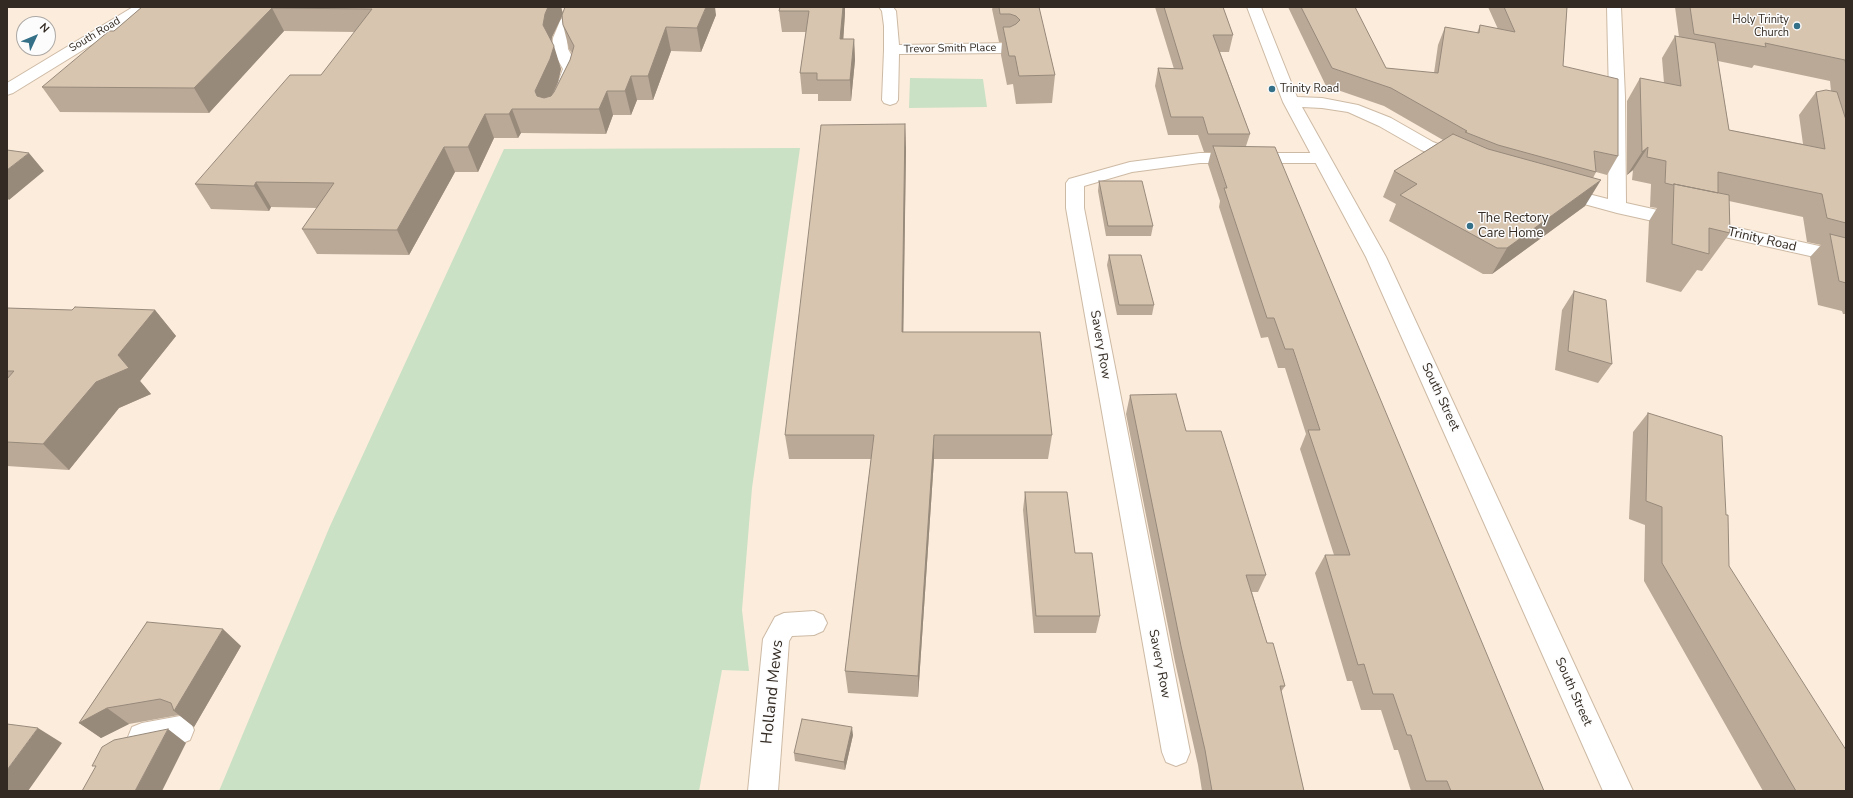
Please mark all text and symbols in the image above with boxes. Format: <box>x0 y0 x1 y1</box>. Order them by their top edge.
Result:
place label: Holy Trinity Church <box>1732 13 1789 39</box>
street label: South Road <box>67 15 123 55</box>
north arrow <box>16 16 56 56</box>
text: N <box>36 20 53 36</box>
marker: Holy Trinity Church <box>1792 21 1802 31</box>
street label: Trevor Smith Place <box>904 42 996 56</box>
place label: Trinity Road <box>1280 82 1339 96</box>
marker: Trinity Road <box>1267 84 1277 94</box>
place label: The Rectory Care Home <box>1478 211 1548 242</box>
marker: The Rectory Care Home <box>1465 221 1475 231</box>
street label: Trinity Road <box>1726 225 1798 255</box>
street label: Savery Row <box>1086 309 1114 381</box>
street label: South Street <box>1417 361 1463 433</box>
street label: Savery Row <box>1145 628 1173 700</box>
street label: Holland Mews <box>758 639 788 745</box>
street label: South Street <box>1551 655 1595 729</box>

